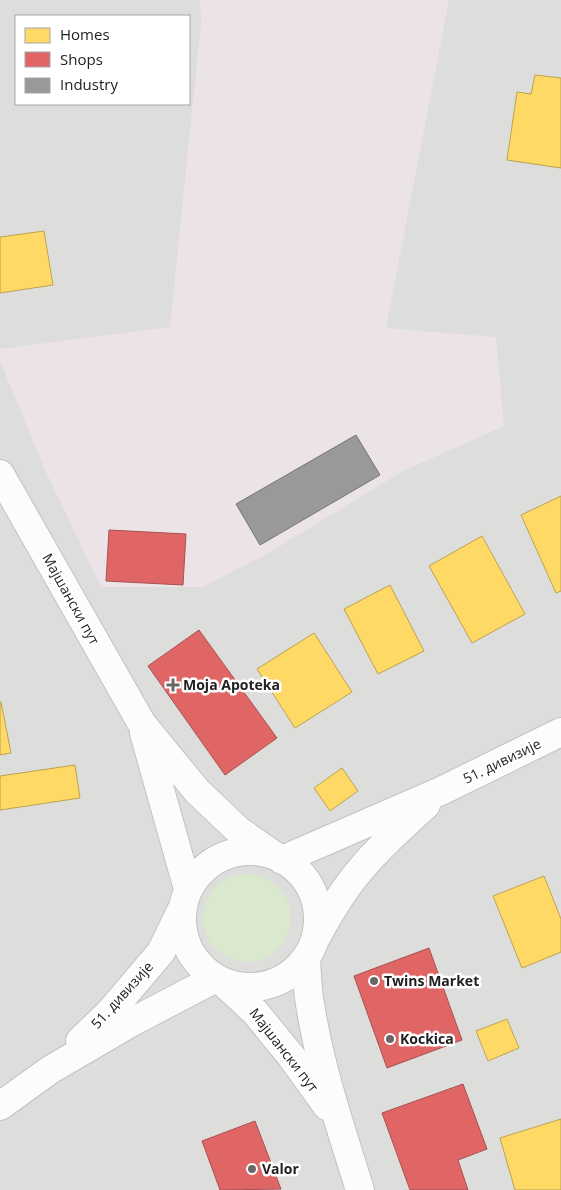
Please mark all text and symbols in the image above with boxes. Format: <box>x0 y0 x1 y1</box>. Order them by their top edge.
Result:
legend <box>15 15 190 105</box>
text: Homes <box>60 24 110 44</box>
text: Shops <box>60 49 103 69</box>
text: Industry <box>60 74 118 94</box>
street label: Мајшански пут <box>38 550 105 648</box>
place label: Moja Apoteka <box>183 675 280 694</box>
marker: Moja Apoteka <box>167 679 179 691</box>
street label: 51. дивизије <box>460 733 544 788</box>
street label: 51. дивизије <box>86 957 157 1032</box>
place label: Twins Market <box>384 971 479 990</box>
marker: Twins Market <box>368 975 380 987</box>
street label: Мајшански пут <box>246 1004 323 1096</box>
place label: Kockica <box>400 1029 454 1048</box>
marker: Kockica <box>384 1033 396 1045</box>
place label: Valor <box>262 1159 299 1178</box>
marker: Valor <box>246 1163 258 1175</box>

